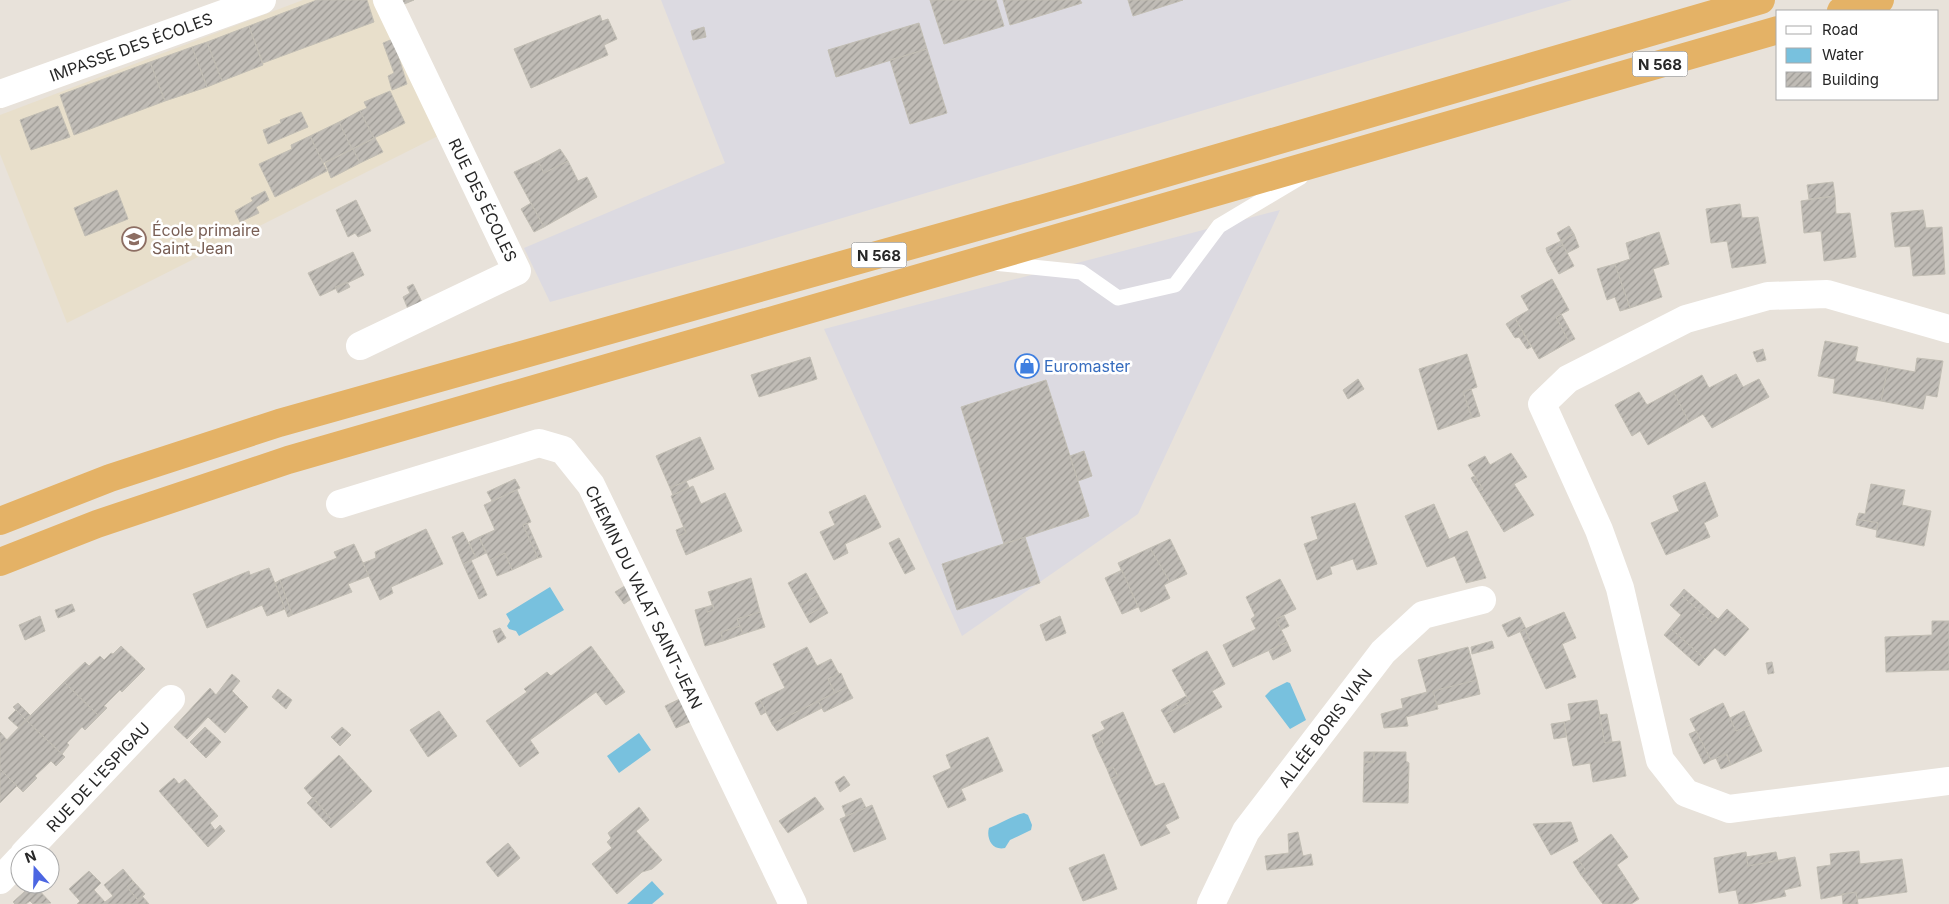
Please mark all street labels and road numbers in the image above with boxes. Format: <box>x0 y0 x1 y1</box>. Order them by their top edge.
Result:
street label: IMPASSE DES ÉCOLES <box>47 8 215 86</box>
road number: N 568 <box>1632 52 1688 76</box>
street label: RUE DES ÉCOLES <box>444 135 522 265</box>
road number: N 568 <box>852 242 906 268</box>
street label: CHEMIN DU VALAT SAINT-JEAN <box>581 482 707 712</box>
street label: ALLÉE BORIS VIAN <box>1274 665 1376 791</box>
street label: RUE DE L'ESPIGAU <box>42 718 154 836</box>

